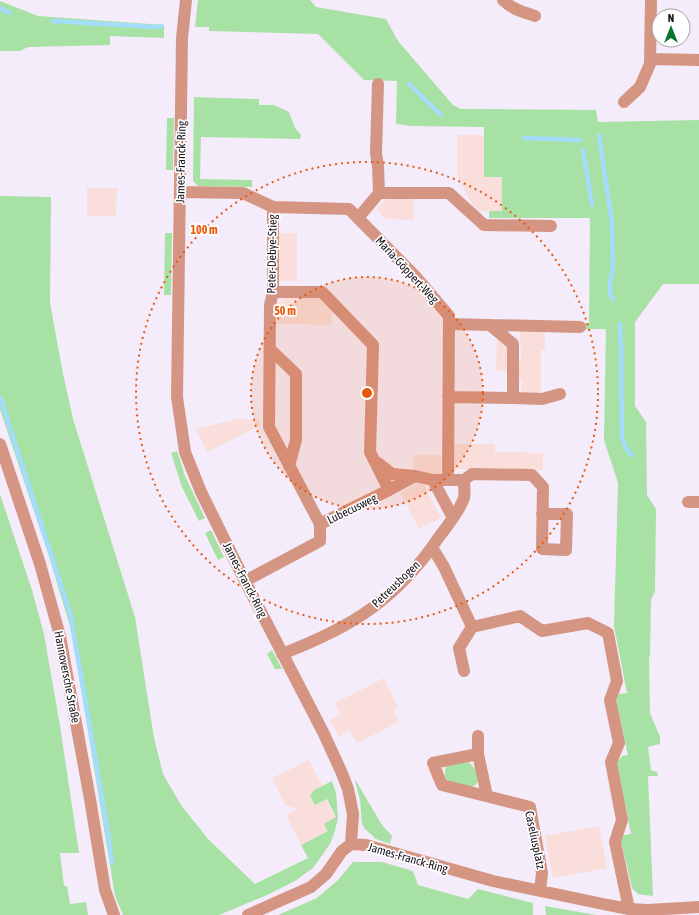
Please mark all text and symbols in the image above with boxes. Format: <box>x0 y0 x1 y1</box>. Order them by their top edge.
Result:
north arrow <box>651 8 691 48</box>
text: N <box>668 12 674 24</box>
street label: James-Franck-Ring <box>173 120 189 203</box>
street label: Peter-Debye-Stieg <box>264 213 280 294</box>
text: 100 m <box>190 223 218 237</box>
street label: Maria-Göppert-Weg <box>373 234 442 307</box>
text: 50 m <box>274 304 296 318</box>
centre of rings <box>360 386 374 400</box>
street label: Lubecusweg <box>325 491 380 527</box>
street label: James-Franck-Ring <box>220 540 270 621</box>
street label: Petreusbogen <box>369 558 423 610</box>
street label: Hannoversche Straße <box>51 630 83 724</box>
street label: Caseliusplatz <box>522 810 548 871</box>
street label: James-Franck-Ring <box>366 840 450 876</box>

